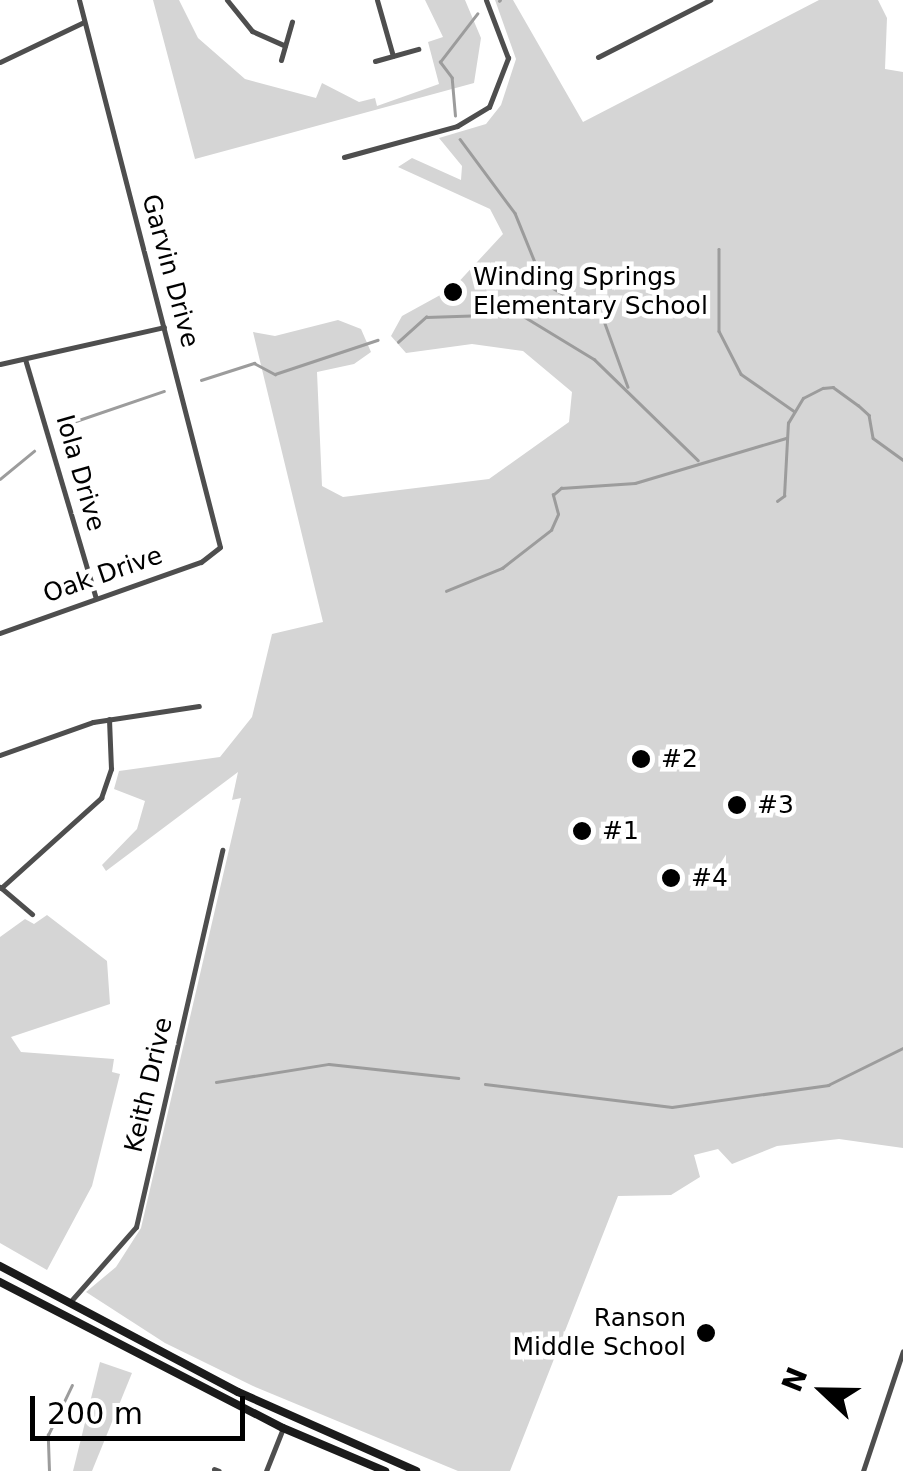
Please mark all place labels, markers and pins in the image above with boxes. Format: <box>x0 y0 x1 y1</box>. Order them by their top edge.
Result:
place label: Winding Springs Elementary School <box>473 263 708 322</box>
marker: Winding Springs Elementary School <box>442 281 464 303</box>
place label: #2 <box>661 744 698 774</box>
marker: #2 <box>630 748 652 770</box>
place label: #3 <box>757 790 794 820</box>
marker: #3 <box>726 794 748 816</box>
place label: #1 <box>602 816 639 846</box>
marker: #1 <box>571 820 593 842</box>
place label: #4 <box>691 863 728 893</box>
marker: #4 <box>660 867 682 889</box>
place label: Ranson Middle School <box>512 1304 686 1363</box>
marker: Ranson Middle School <box>695 1322 717 1344</box>

